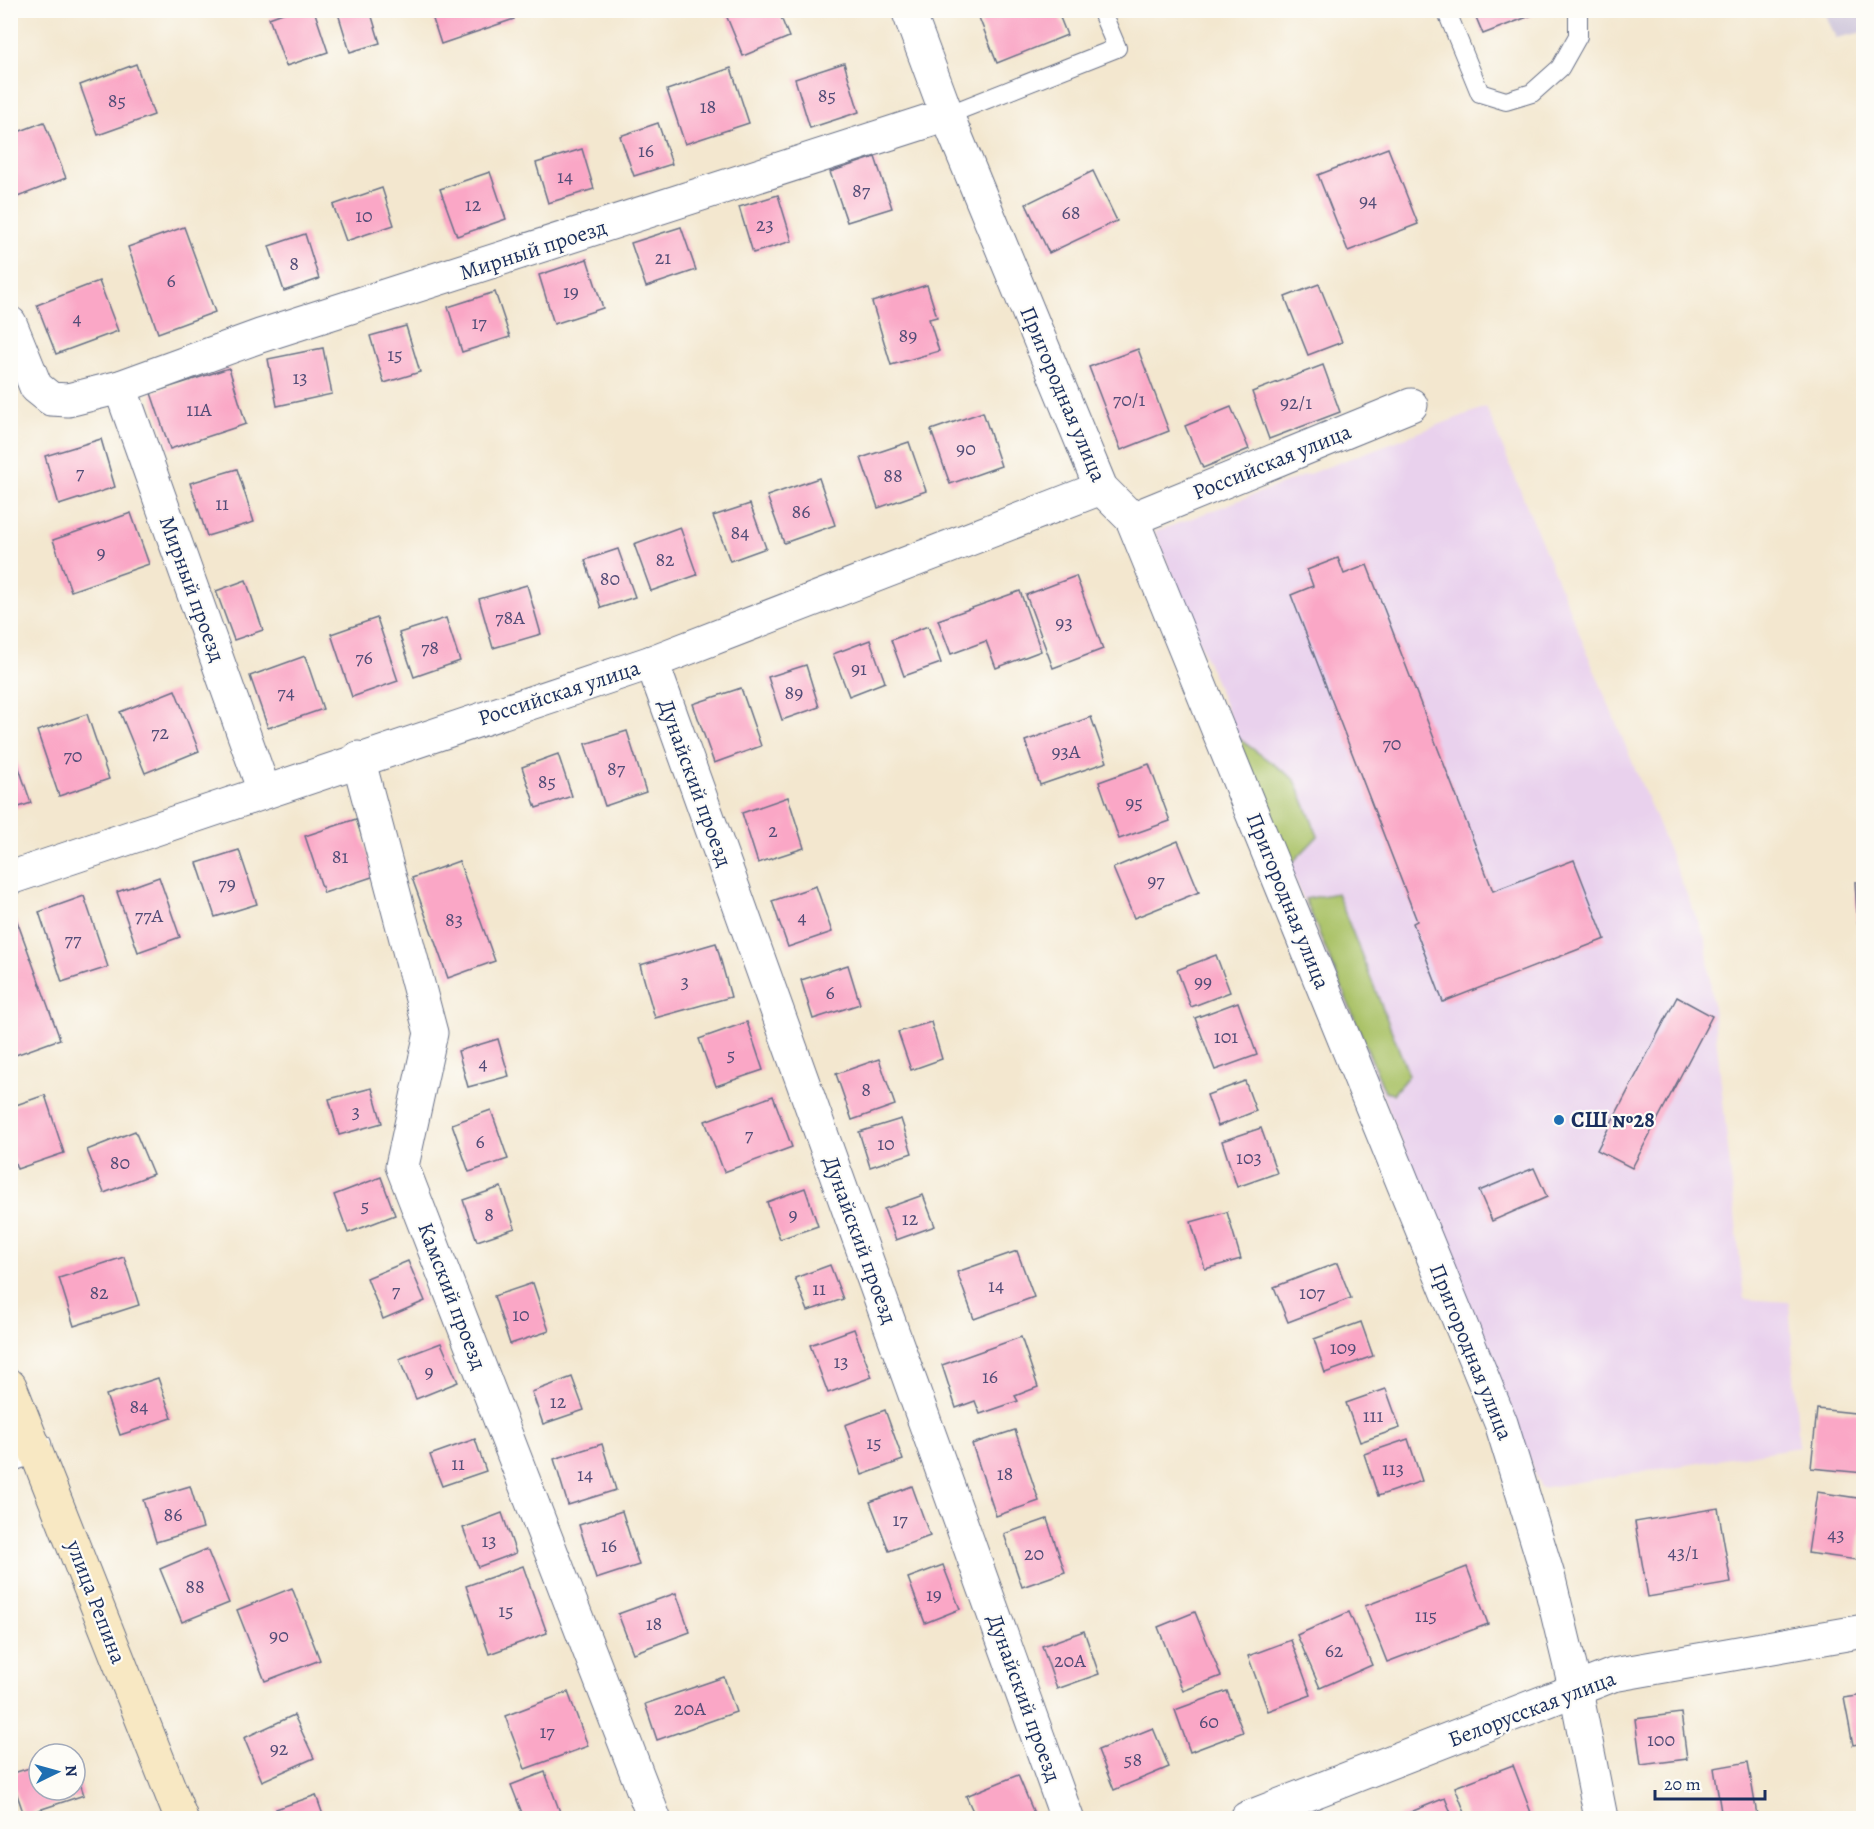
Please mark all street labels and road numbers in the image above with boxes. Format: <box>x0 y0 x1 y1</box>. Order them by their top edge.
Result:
street label: Мирный проезд <box>456 212 611 288</box>
street label: Пригородная улица <box>1012 302 1114 487</box>
street label: Российская улица <box>1188 416 1357 507</box>
street label: Мирный проезд <box>152 512 232 666</box>
street label: Российская улица <box>474 652 645 733</box>
street label: Дунайский проезд <box>651 695 739 871</box>
street label: Пригородная улица <box>1239 808 1337 995</box>
street label: Дунайский проезд <box>816 1152 904 1328</box>
street label: Камский проезд <box>410 1218 494 1374</box>
street label: Пригородная улица <box>1422 1259 1520 1446</box>
street label: улица Репина <box>58 1535 134 1669</box>
street label: Дунайский проезд <box>980 1610 1068 1786</box>
street label: Белорусская улица <box>1444 1663 1621 1755</box>

